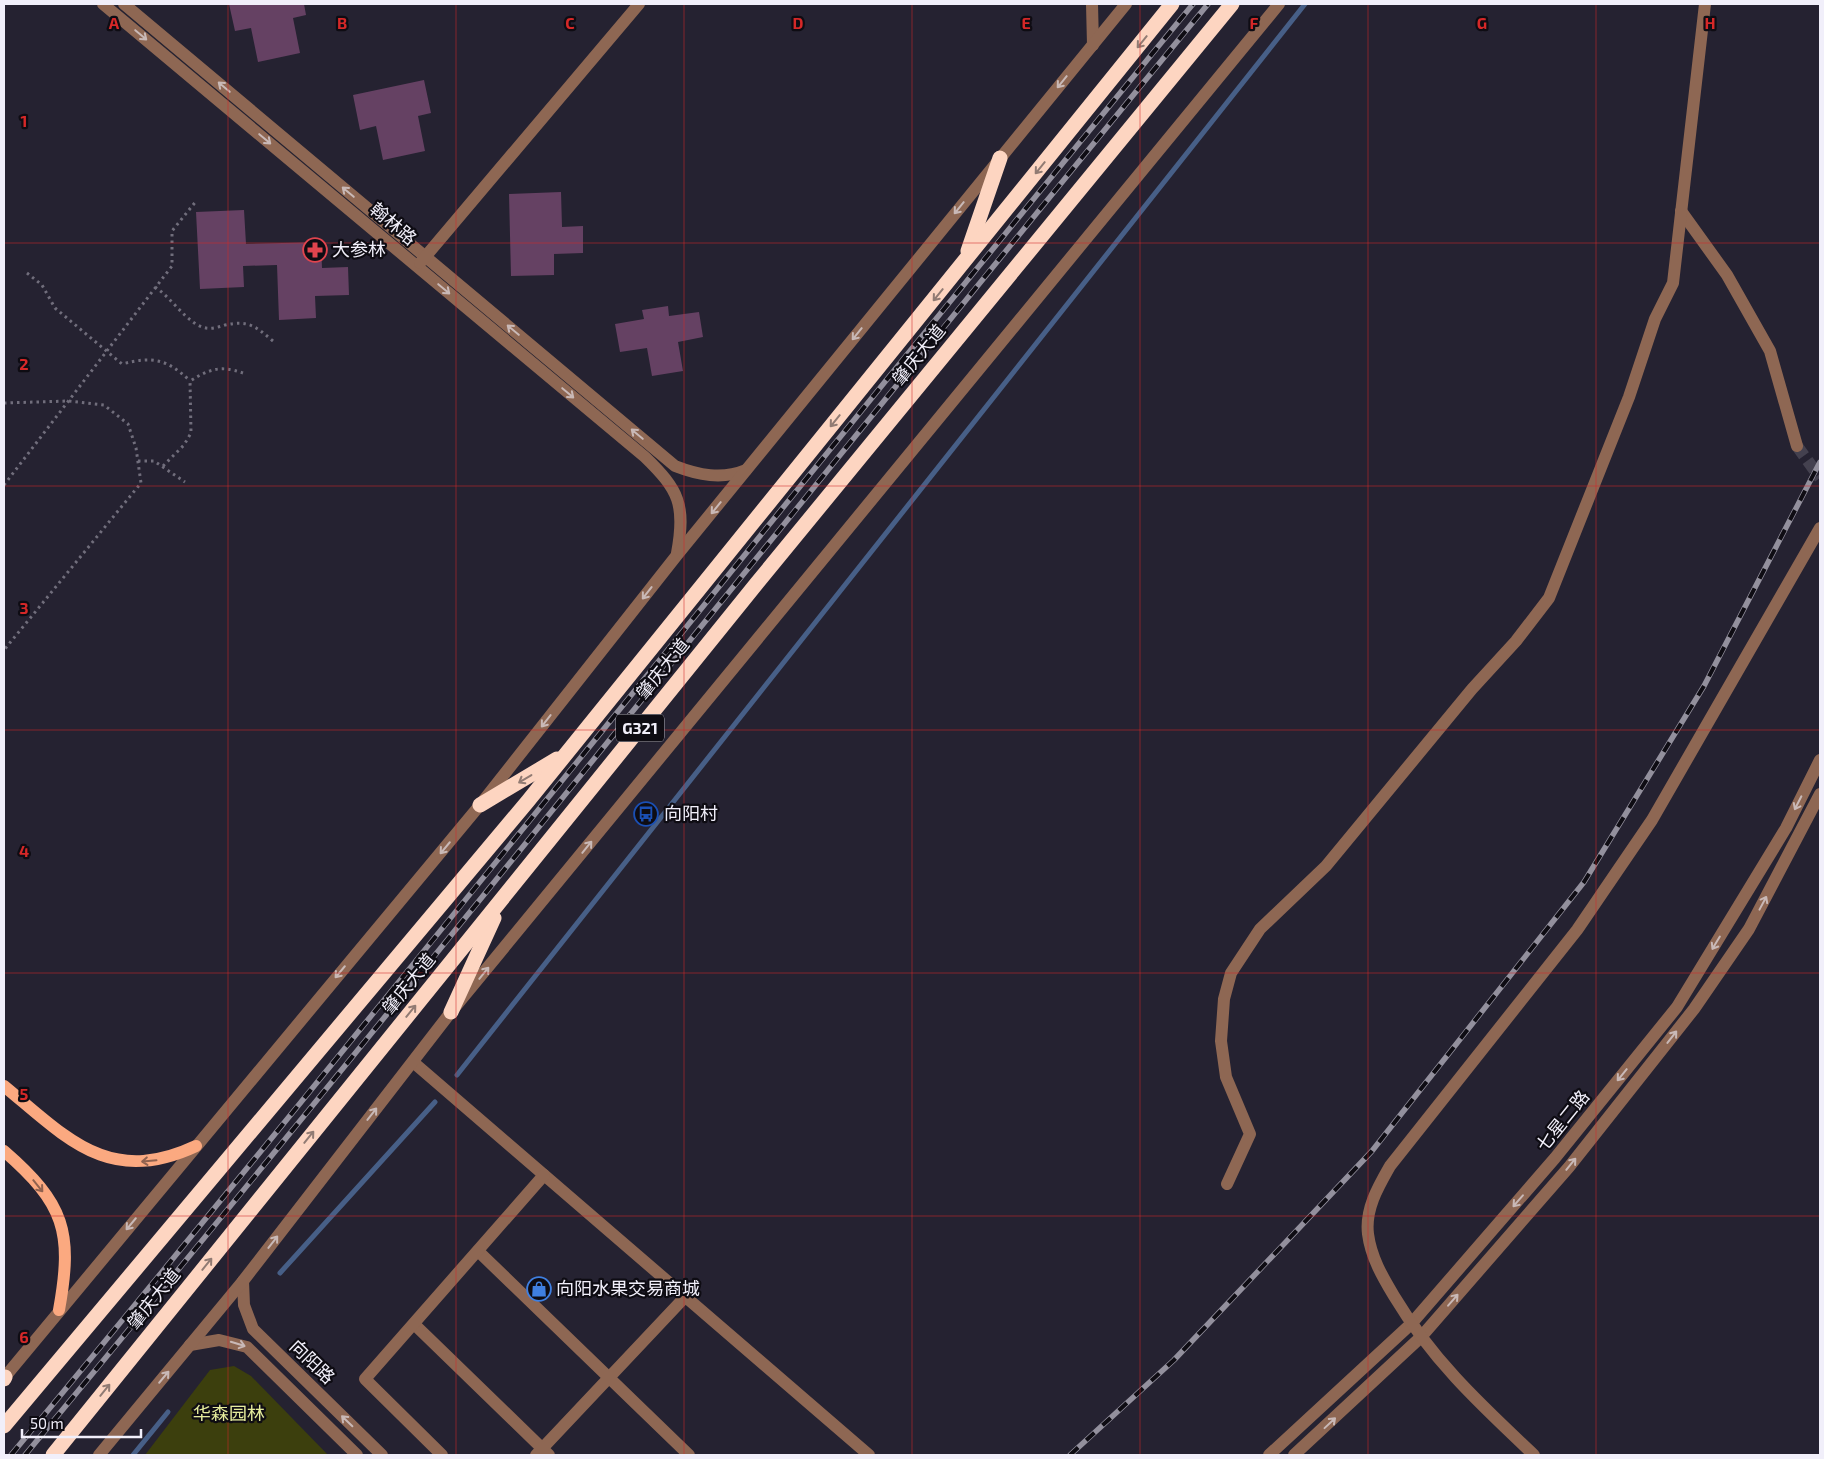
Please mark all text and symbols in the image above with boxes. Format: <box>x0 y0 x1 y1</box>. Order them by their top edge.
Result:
text: A <box>109 13 120 32</box>
text: B <box>337 13 347 32</box>
text: C <box>565 13 575 32</box>
text: D <box>793 13 804 32</box>
text: E <box>1021 13 1031 32</box>
text: F <box>1250 13 1259 32</box>
text: G <box>1477 13 1487 32</box>
text: H <box>1704 13 1716 32</box>
one-way arrow <box>134 29 147 41</box>
one-way arrow <box>1136 35 1147 48</box>
one-way arrow <box>1056 76 1067 89</box>
one-way arrow <box>217 82 230 93</box>
text: 1 <box>21 111 27 130</box>
one-way arrow <box>259 134 272 145</box>
one-way arrow <box>1034 161 1045 174</box>
one-way arrow <box>342 186 355 197</box>
street label: 翰林路 <box>366 197 421 249</box>
one-way arrow <box>954 202 965 215</box>
pharmacy icon: 大参林 <box>302 237 328 263</box>
place label: 大参林 <box>332 238 386 260</box>
one-way arrow <box>437 283 450 294</box>
one-way arrow <box>932 288 943 301</box>
street label: 肇庆大道 <box>887 319 949 389</box>
one-way arrow <box>507 325 520 336</box>
one-way arrow <box>851 328 862 341</box>
text: 2 <box>19 354 29 373</box>
one-way arrow <box>561 387 574 398</box>
one-way arrow <box>830 414 841 427</box>
one-way arrow <box>631 429 644 440</box>
one-way arrow <box>710 501 721 514</box>
one-way arrow <box>641 586 652 599</box>
text: 3 <box>19 598 29 617</box>
street label: 肇庆大道 <box>631 633 693 703</box>
one-way arrow <box>541 714 552 727</box>
road number: G321 <box>616 714 664 741</box>
one-way arrow <box>518 774 532 784</box>
one-way arrow <box>1793 795 1802 810</box>
bus stop icon: 向阳村 <box>633 801 659 827</box>
place label: 向阳村 <box>664 802 718 824</box>
text: 4 <box>19 841 29 860</box>
one-way arrow <box>439 841 450 854</box>
one-way arrow <box>582 841 593 854</box>
one-way arrow <box>1758 895 1768 910</box>
one-way arrow <box>1710 936 1720 950</box>
street label: 肇庆大道 <box>377 948 439 1018</box>
one-way arrow <box>335 966 346 979</box>
one-way arrow <box>478 966 490 979</box>
one-way arrow <box>406 1005 417 1018</box>
one-way arrow <box>1667 1030 1677 1044</box>
one-way arrow <box>1616 1069 1627 1082</box>
text: 5 <box>20 1084 29 1103</box>
street label: 七星二路 <box>1531 1085 1593 1155</box>
one-way arrow <box>367 1108 378 1121</box>
one-way arrow <box>304 1131 315 1144</box>
one-way arrow <box>142 1156 158 1165</box>
one-way arrow <box>1566 1158 1577 1171</box>
one-way arrow <box>33 1179 44 1192</box>
one-way arrow <box>1513 1194 1524 1207</box>
one-way arrow <box>125 1217 136 1230</box>
one-way arrow <box>267 1236 278 1249</box>
one-way arrow <box>202 1257 213 1270</box>
street label: 肇庆大道 <box>122 1263 184 1333</box>
shop icon: 向阳水果交易商城 <box>526 1276 552 1302</box>
place label: 向阳水果交易商城 <box>556 1277 700 1299</box>
one-way arrow <box>1447 1294 1459 1307</box>
text: 6 <box>19 1327 29 1346</box>
street label: 向阳路 <box>286 1335 340 1388</box>
one-way arrow <box>229 1340 245 1350</box>
one-way arrow <box>158 1371 169 1384</box>
one-way arrow <box>100 1384 111 1397</box>
park label: 华森园林 <box>193 1402 265 1424</box>
scale bar <box>22 1406 141 1438</box>
text: 50 m <box>30 1414 64 1432</box>
one-way arrow <box>341 1415 354 1427</box>
one-way arrow <box>1324 1417 1337 1429</box>

